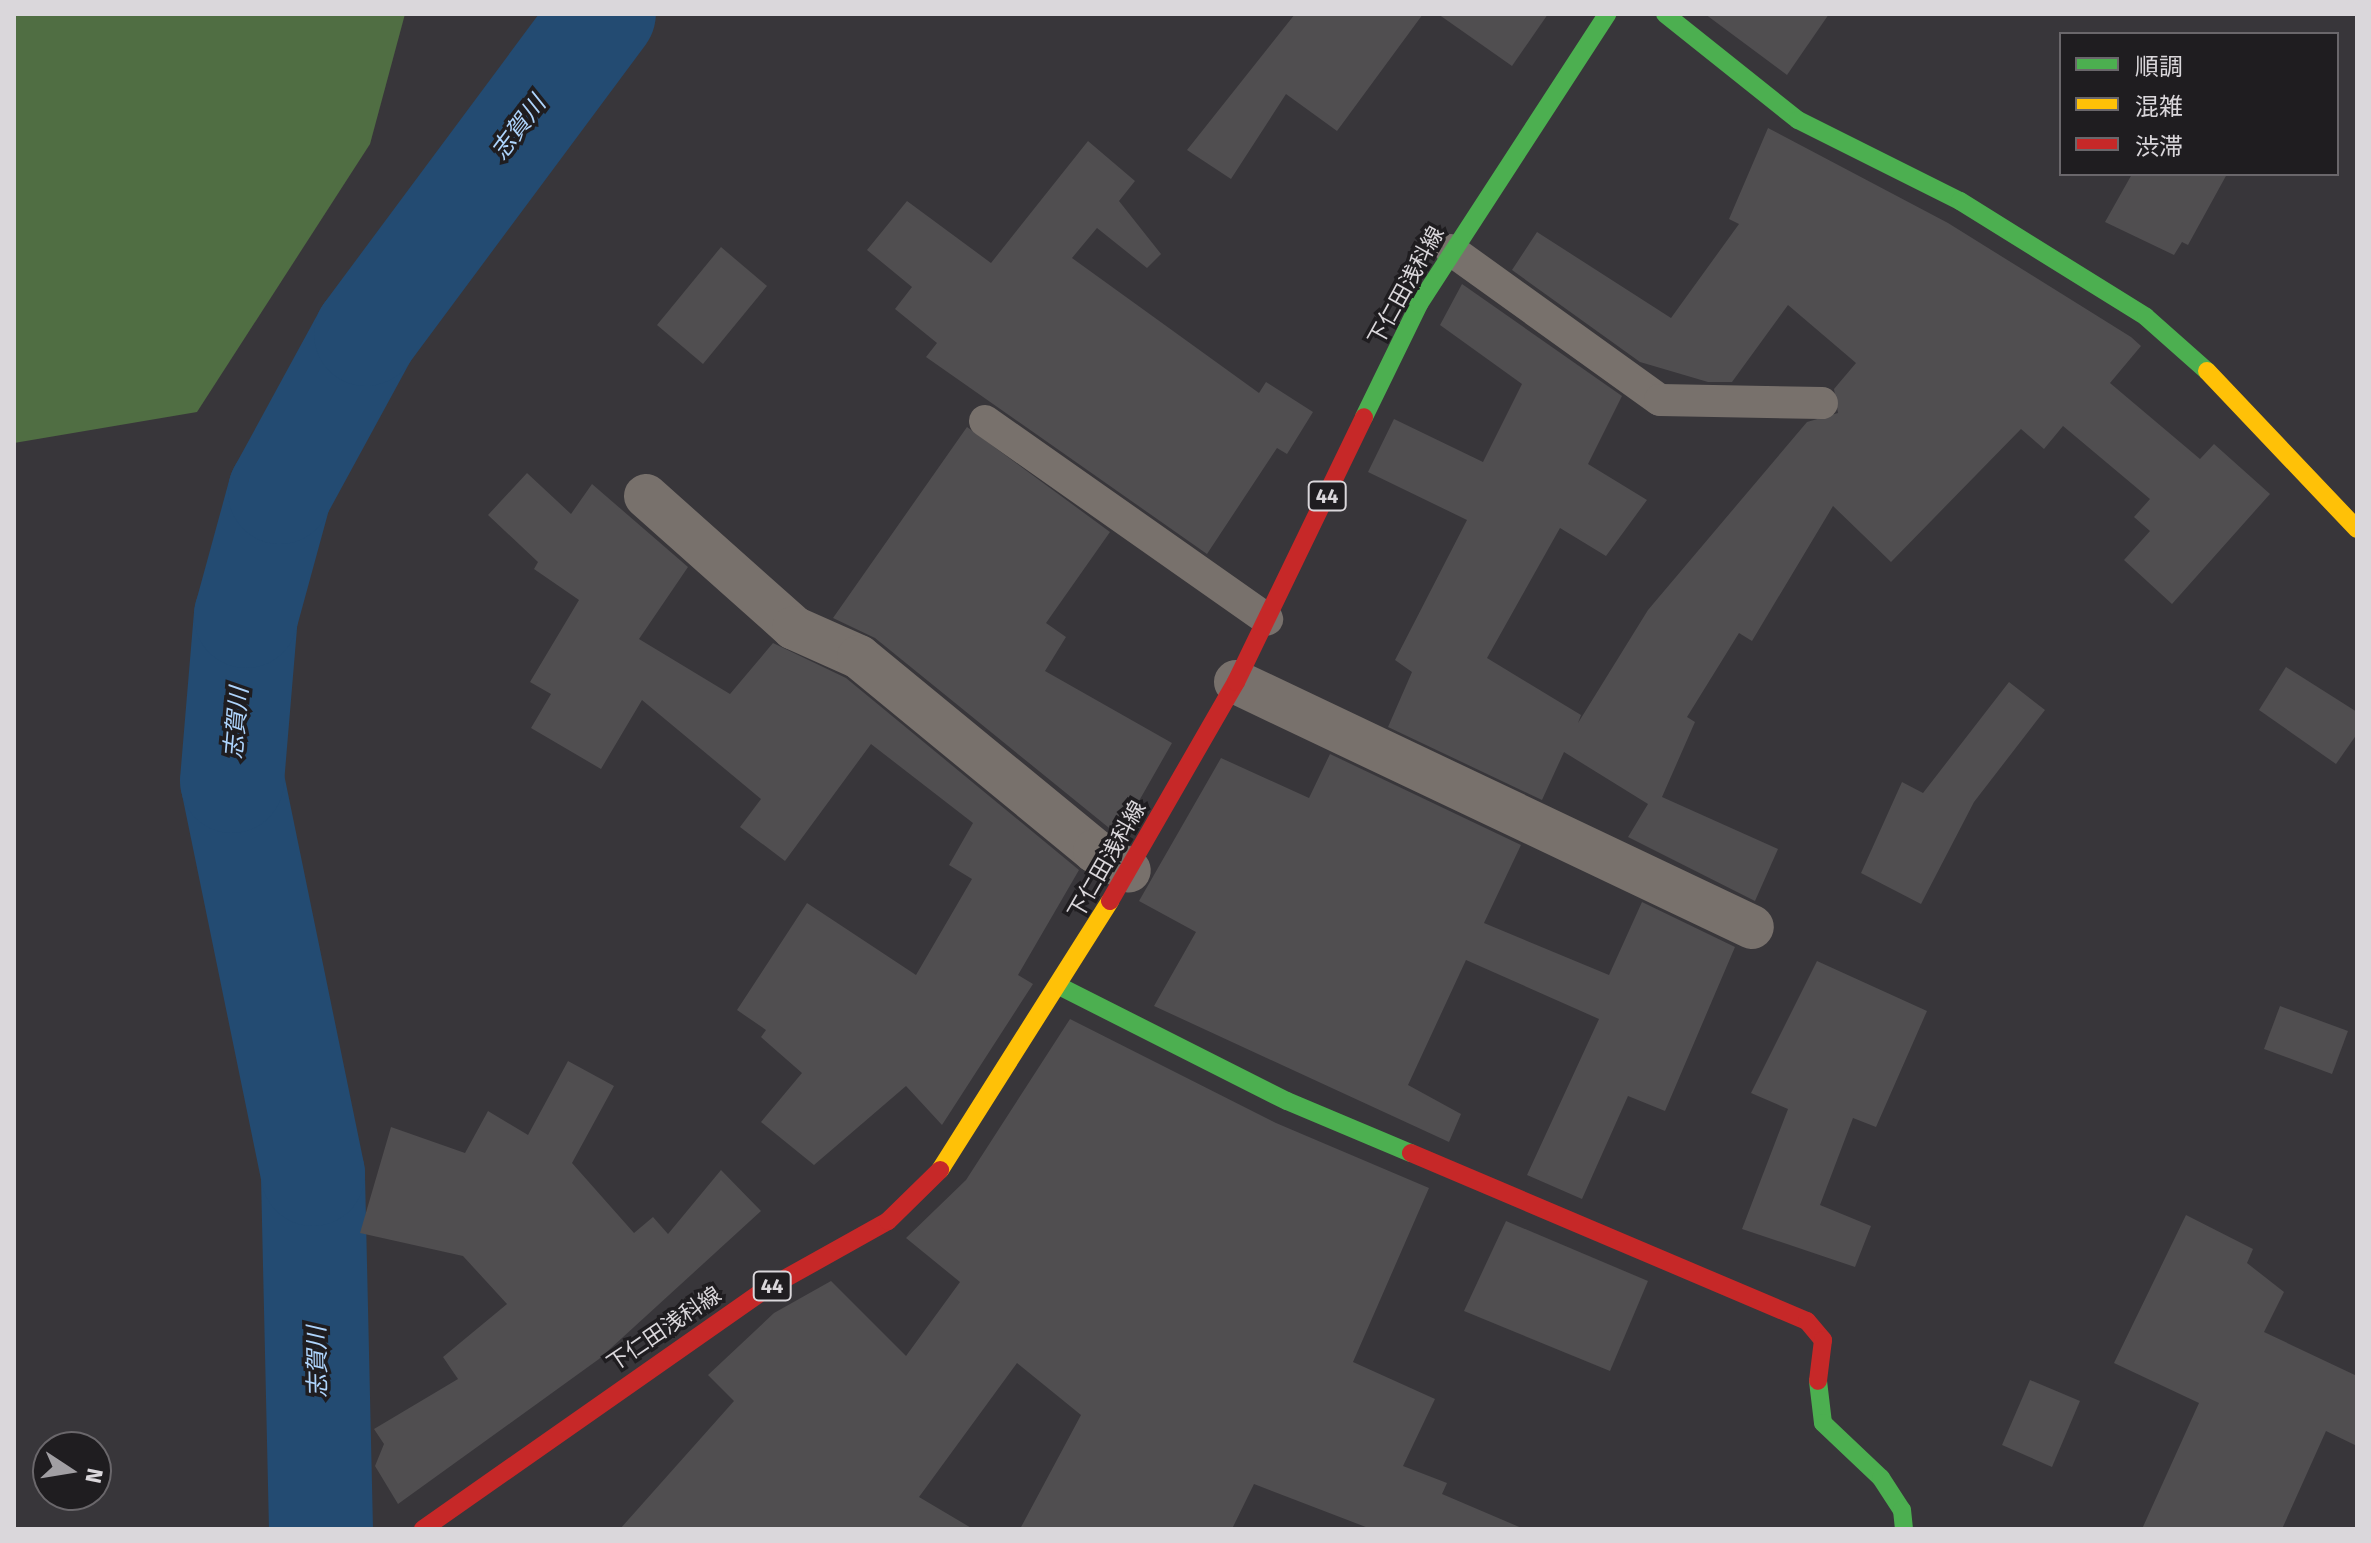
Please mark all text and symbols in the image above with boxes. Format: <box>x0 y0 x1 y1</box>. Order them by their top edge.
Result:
legend <box>2059 32 2339 176</box>
text: 順調 <box>2135 53 2183 81</box>
water label: 志賀川 <box>486 91 552 165</box>
text: 混雑 <box>2135 93 2183 121</box>
text: 渋滞 <box>2135 133 2183 161</box>
street label: 下仁田浅科線 <box>1362 222 1450 350</box>
road number: 44 <box>1307 480 1347 512</box>
water label: 志賀川 <box>220 686 254 760</box>
street label: 下仁田浅科線 <box>1063 796 1151 924</box>
road number: 44 <box>752 1270 792 1302</box>
street label: 下仁田浅科線 <box>602 1281 726 1377</box>
water label: 志賀川 <box>303 1326 333 1398</box>
north arrow <box>32 1431 112 1511</box>
text: N <box>79 1466 109 1486</box>

